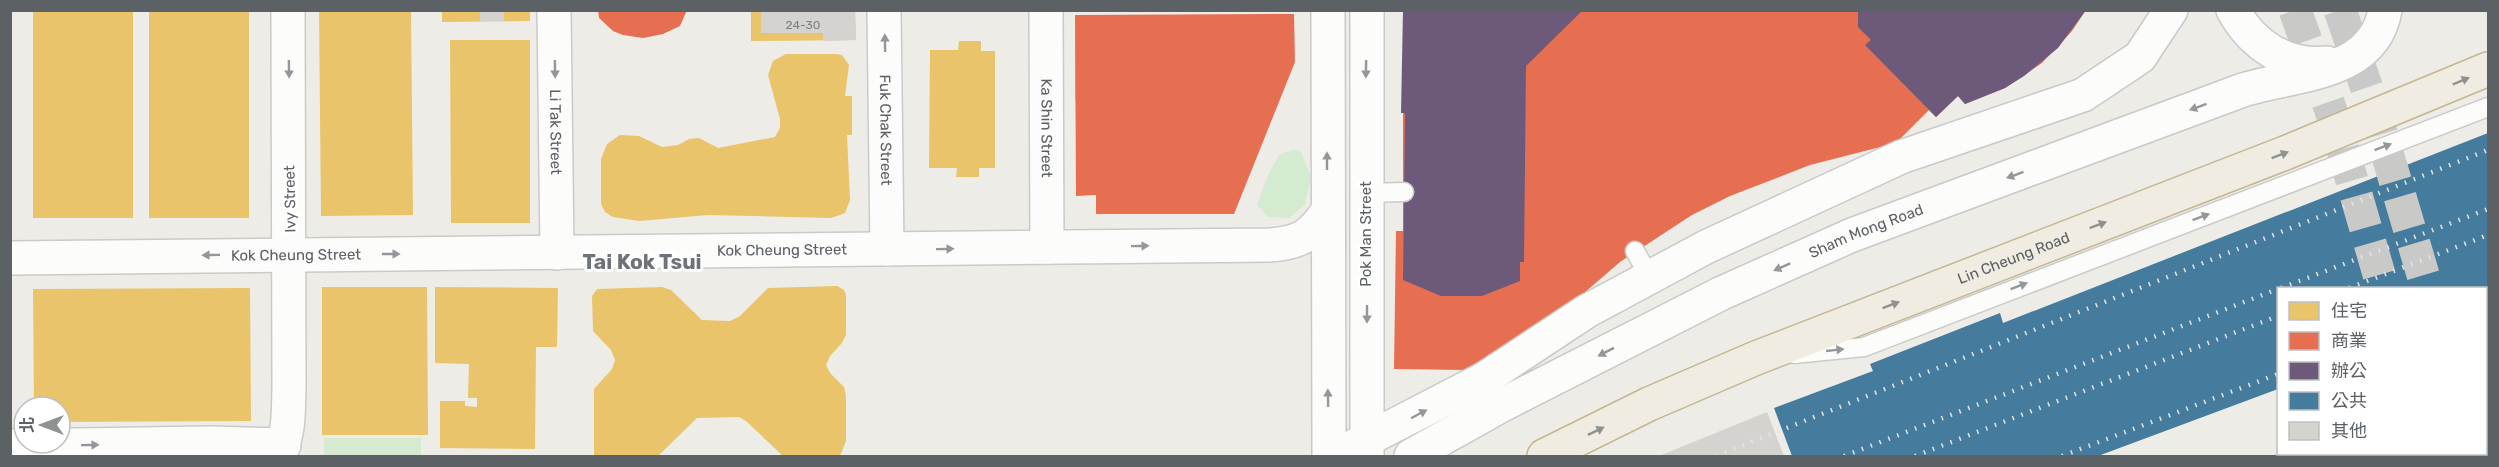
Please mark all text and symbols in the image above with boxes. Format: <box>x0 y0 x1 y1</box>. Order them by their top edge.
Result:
house number: 24-30 <box>786 18 820 32</box>
one-way arrow <box>880 34 889 53</box>
one-way arrow <box>284 59 293 78</box>
one-way arrow <box>550 59 560 78</box>
one-way arrow <box>1361 59 1371 78</box>
street label: Fuk Chak Street <box>876 74 895 186</box>
one-way arrow <box>2452 76 2470 86</box>
street label: Ka Shin Street <box>1037 78 1056 178</box>
street label: Li Tak Street <box>546 89 565 175</box>
one-way arrow <box>2188 102 2206 112</box>
one-way arrow <box>2374 142 2392 152</box>
one-way arrow <box>2271 150 2289 159</box>
one-way arrow <box>1323 152 1332 171</box>
street label: Ivy Street <box>280 165 300 233</box>
one-way arrow <box>2006 170 2024 180</box>
street label: Pok Man Street <box>1357 181 1375 287</box>
street label: Sham Mong Road <box>1806 200 1926 262</box>
one-way arrow <box>2192 212 2210 221</box>
one-way arrow <box>2089 220 2107 229</box>
street label: Lin Cheung Road <box>1955 228 2072 288</box>
street label: Kok Cheung Street <box>717 240 847 260</box>
one-way arrow <box>1131 242 1150 251</box>
one-way arrow <box>936 244 955 254</box>
street label: Kok Cheung Street <box>231 245 361 265</box>
one-way arrow <box>381 249 400 259</box>
district label: Tai Kok Tsui <box>582 249 702 274</box>
one-way arrow <box>201 250 220 260</box>
one-way arrow <box>1773 262 1790 271</box>
one-way arrow <box>2010 281 2028 291</box>
legend <box>2277 287 2487 455</box>
one-way arrow <box>1883 300 1901 310</box>
text: 住宅 <box>2331 300 2367 322</box>
one-way arrow <box>1362 305 1372 324</box>
text: 商業 <box>2331 330 2367 352</box>
one-way arrow <box>1826 345 1845 355</box>
one-way arrow <box>1598 347 1615 357</box>
text: 辦公 <box>2331 360 2367 382</box>
one-way arrow <box>1323 389 1333 408</box>
text: 公共 <box>2331 390 2367 412</box>
north arrow <box>12 395 72 455</box>
one-way arrow <box>1411 409 1428 419</box>
text: 北 <box>18 417 37 433</box>
text: 其他 <box>2331 420 2367 442</box>
one-way arrow <box>1587 426 1605 436</box>
one-way arrow <box>80 440 99 450</box>

